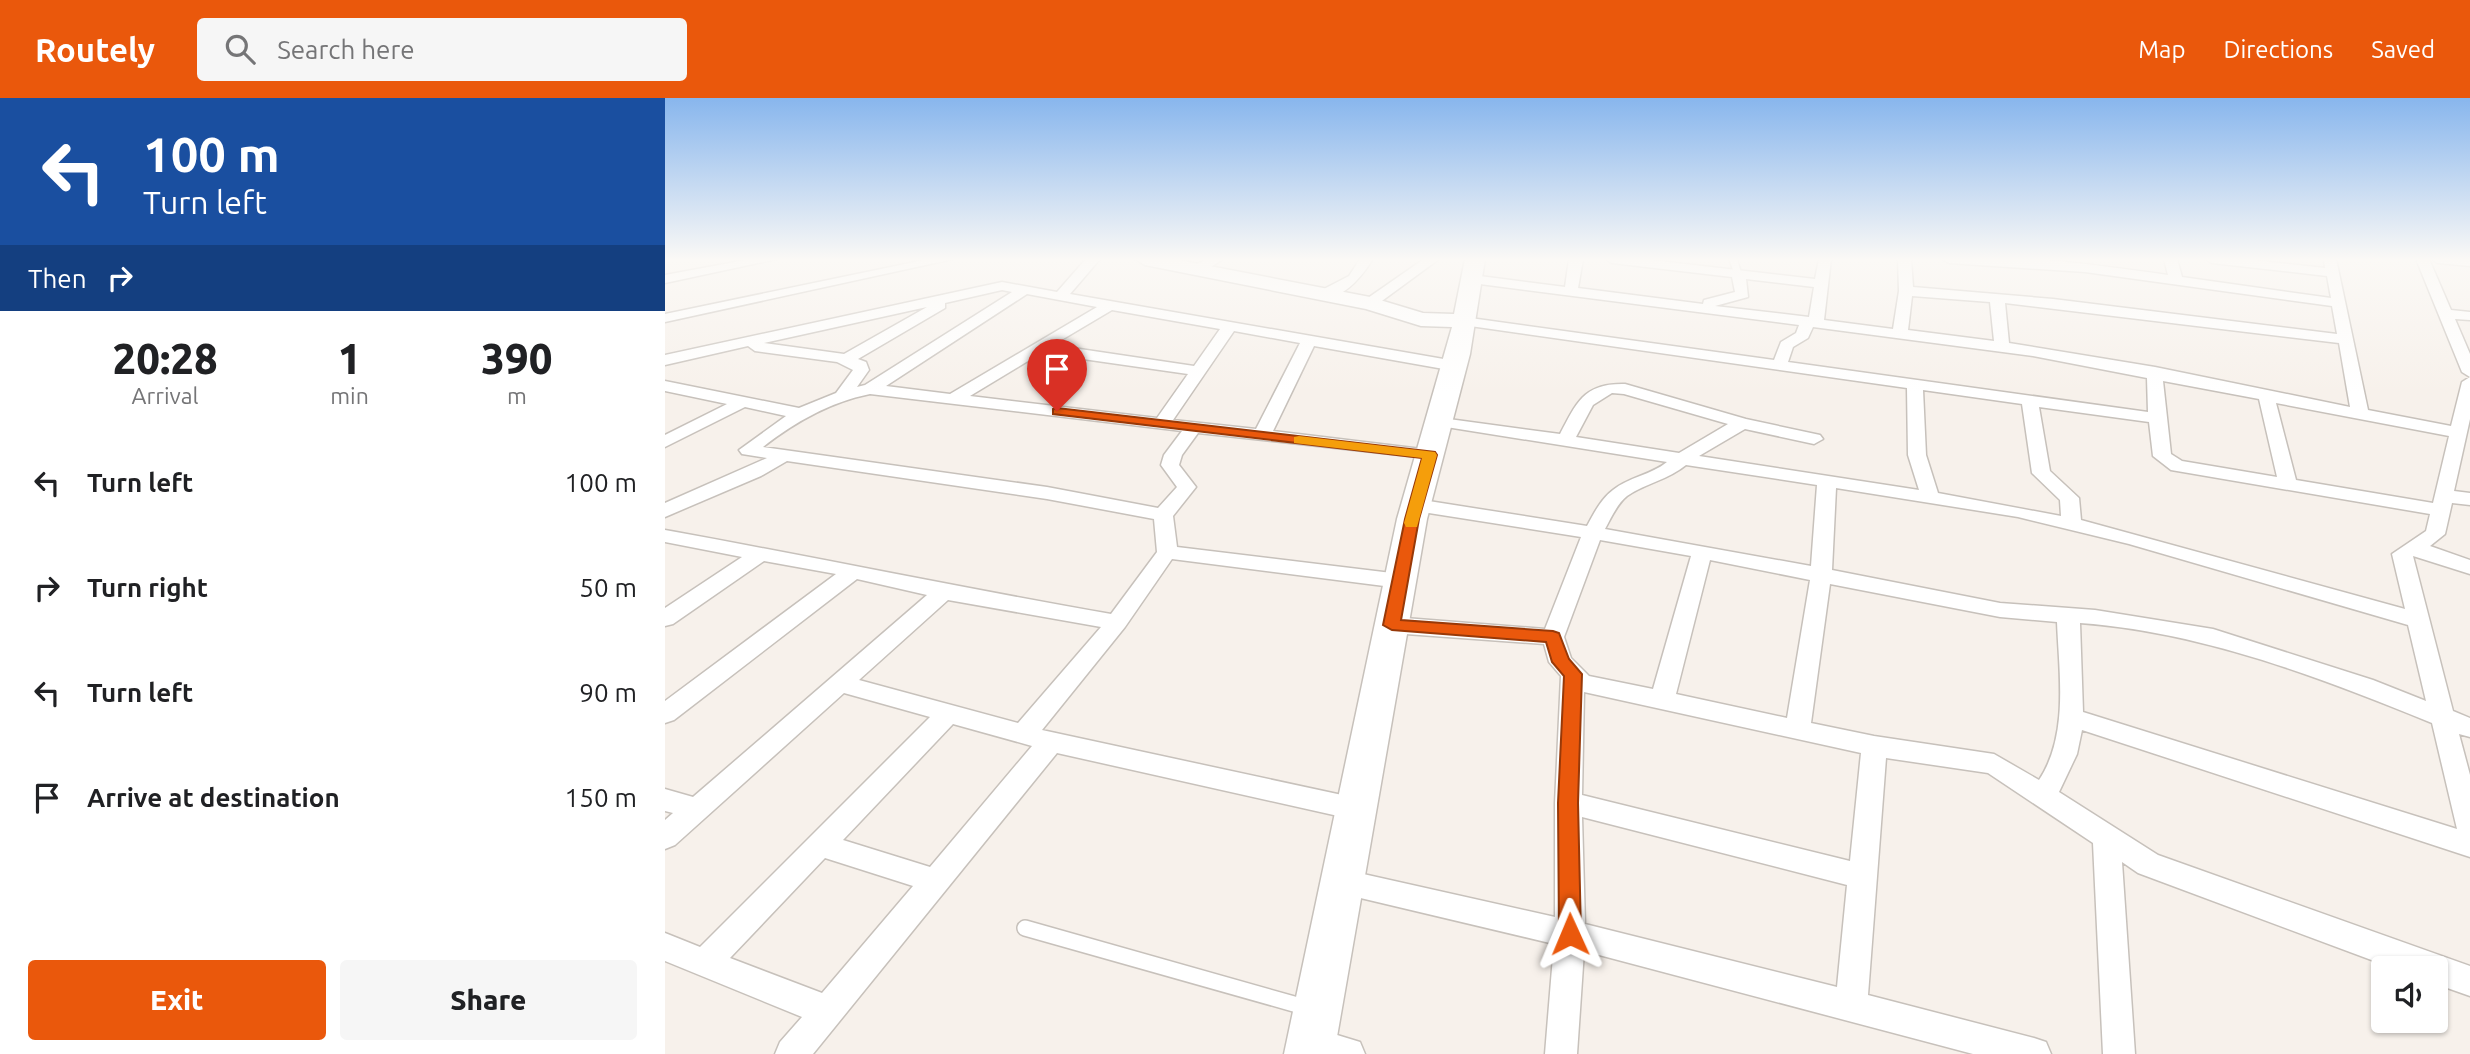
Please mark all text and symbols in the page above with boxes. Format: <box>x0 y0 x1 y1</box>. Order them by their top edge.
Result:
search box <box>197 18 687 81</box>
icon: search <box>221 30 259 68</box>
text: Routely <box>35 31 155 68</box>
text: Search here <box>277 35 415 64</box>
text: Map <box>2138 36 2185 63</box>
text: Directions <box>2223 36 2333 63</box>
text: Saved <box>2371 36 2435 63</box>
icon: left <box>28 126 119 217</box>
text: 100 m <box>143 126 280 181</box>
text: Turn left <box>143 184 267 220</box>
icon: right <box>101 259 139 297</box>
text: Then <box>28 264 87 293</box>
text: 20:28 <box>113 335 218 382</box>
text: 1 <box>338 335 361 382</box>
text: 390 <box>481 335 552 382</box>
pin <box>1027 339 1087 411</box>
icon: arrive <box>1038 350 1076 388</box>
text: Arrival <box>132 383 199 408</box>
text: min <box>330 383 369 408</box>
text: m <box>507 383 527 408</box>
icon: left <box>28 464 66 502</box>
text: Turn left <box>87 468 193 497</box>
text: 100 m <box>565 468 637 497</box>
icon: right <box>28 569 66 607</box>
text: Turn right <box>87 573 208 602</box>
text: 50 m <box>579 573 637 602</box>
icon: left <box>28 674 66 712</box>
text: Turn left <box>87 678 193 707</box>
text: 90 m <box>579 678 637 707</box>
icon: arrive <box>28 779 66 817</box>
text: Arrive at destination <box>87 783 340 812</box>
text: 150 m <box>565 783 637 812</box>
position arrow <box>1533 897 1607 971</box>
map controls <box>2371 956 2448 1033</box>
button: sound <box>2371 956 2448 1033</box>
button: Exit <box>28 960 326 1040</box>
button: Share <box>340 960 637 1040</box>

